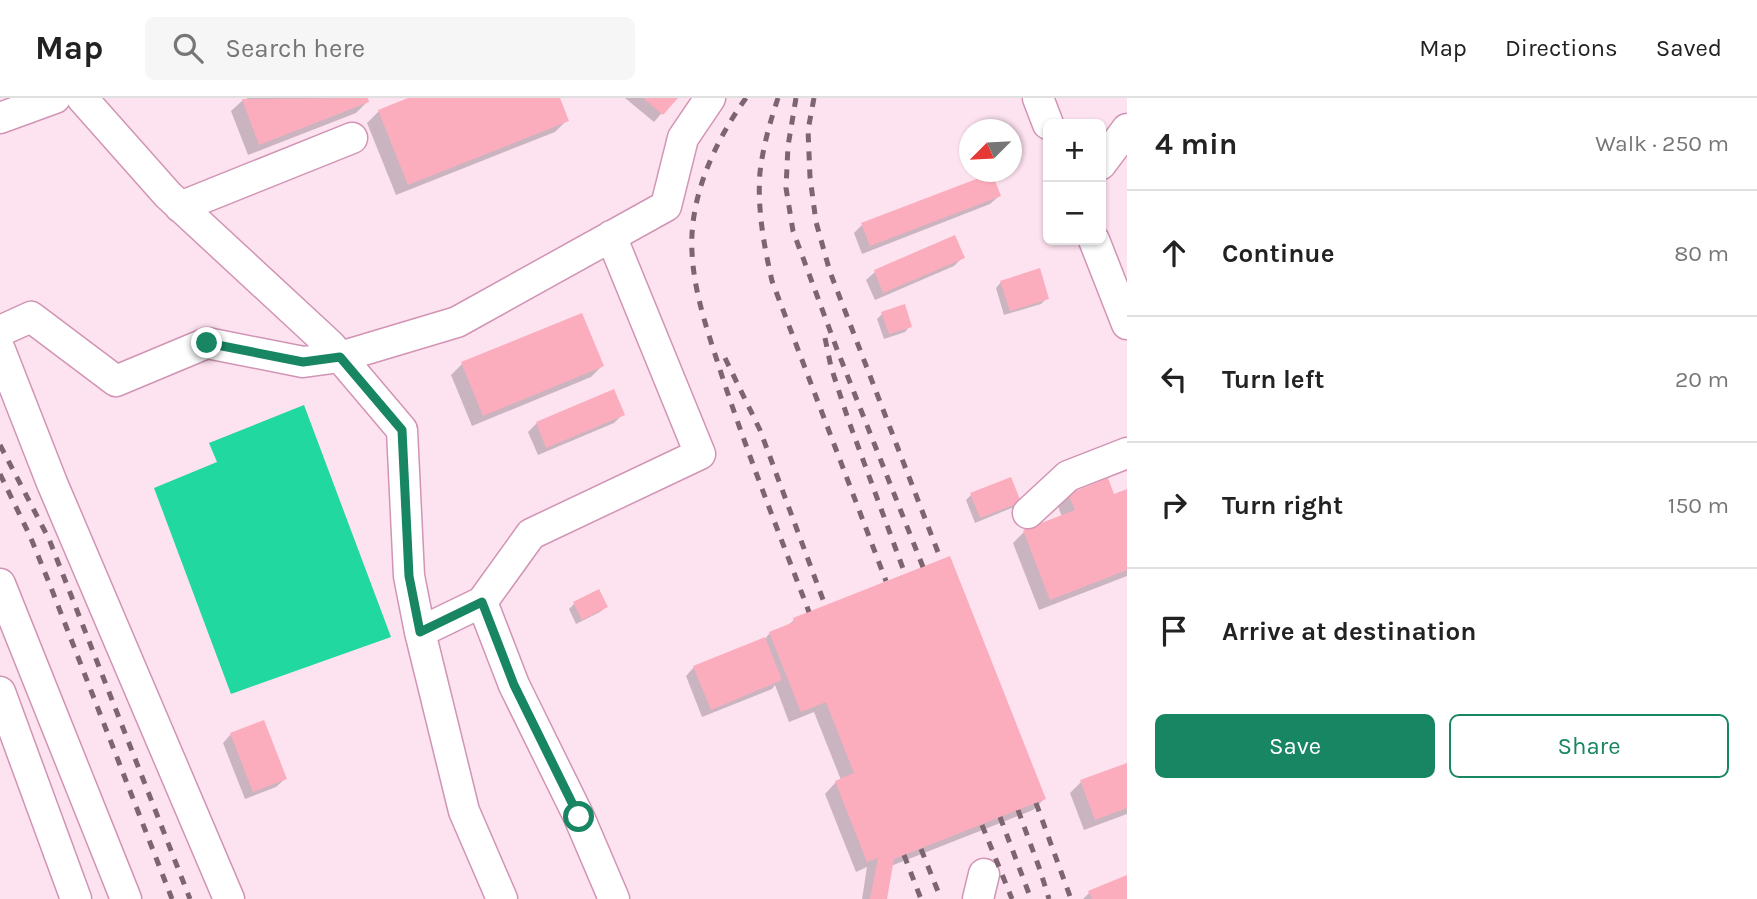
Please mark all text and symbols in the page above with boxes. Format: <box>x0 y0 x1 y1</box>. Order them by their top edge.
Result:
search box <box>145 17 635 80</box>
text: Map <box>35 29 103 67</box>
icon: search <box>169 29 207 67</box>
text: Search here <box>225 33 365 64</box>
text: Map <box>1419 34 1467 62</box>
text: Directions <box>1505 34 1618 62</box>
text: Saved <box>1656 34 1722 62</box>
north arrow <box>959 119 1022 182</box>
map controls <box>1043 119 1106 245</box>
button: + <box>1043 119 1106 182</box>
text: 4 min <box>1155 126 1237 162</box>
text: Walk · 250 m <box>1595 130 1729 157</box>
button: − <box>1043 182 1106 245</box>
icon: ahead <box>1155 234 1193 272</box>
text: Continue <box>1222 238 1334 269</box>
text: 80 m <box>1674 240 1729 267</box>
route end <box>191 327 222 358</box>
icon: left <box>1155 360 1193 398</box>
text: Turn left <box>1222 364 1324 395</box>
text: 20 m <box>1675 366 1729 393</box>
icon: right <box>1155 486 1193 524</box>
text: Turn right <box>1222 490 1343 521</box>
text: 150 m <box>1668 492 1729 519</box>
icon: arrive <box>1155 612 1193 650</box>
text: Arrive at destination <box>1222 616 1476 647</box>
button: Save <box>1155 714 1435 778</box>
button: Share <box>1449 714 1729 778</box>
route start <box>563 801 594 832</box>

